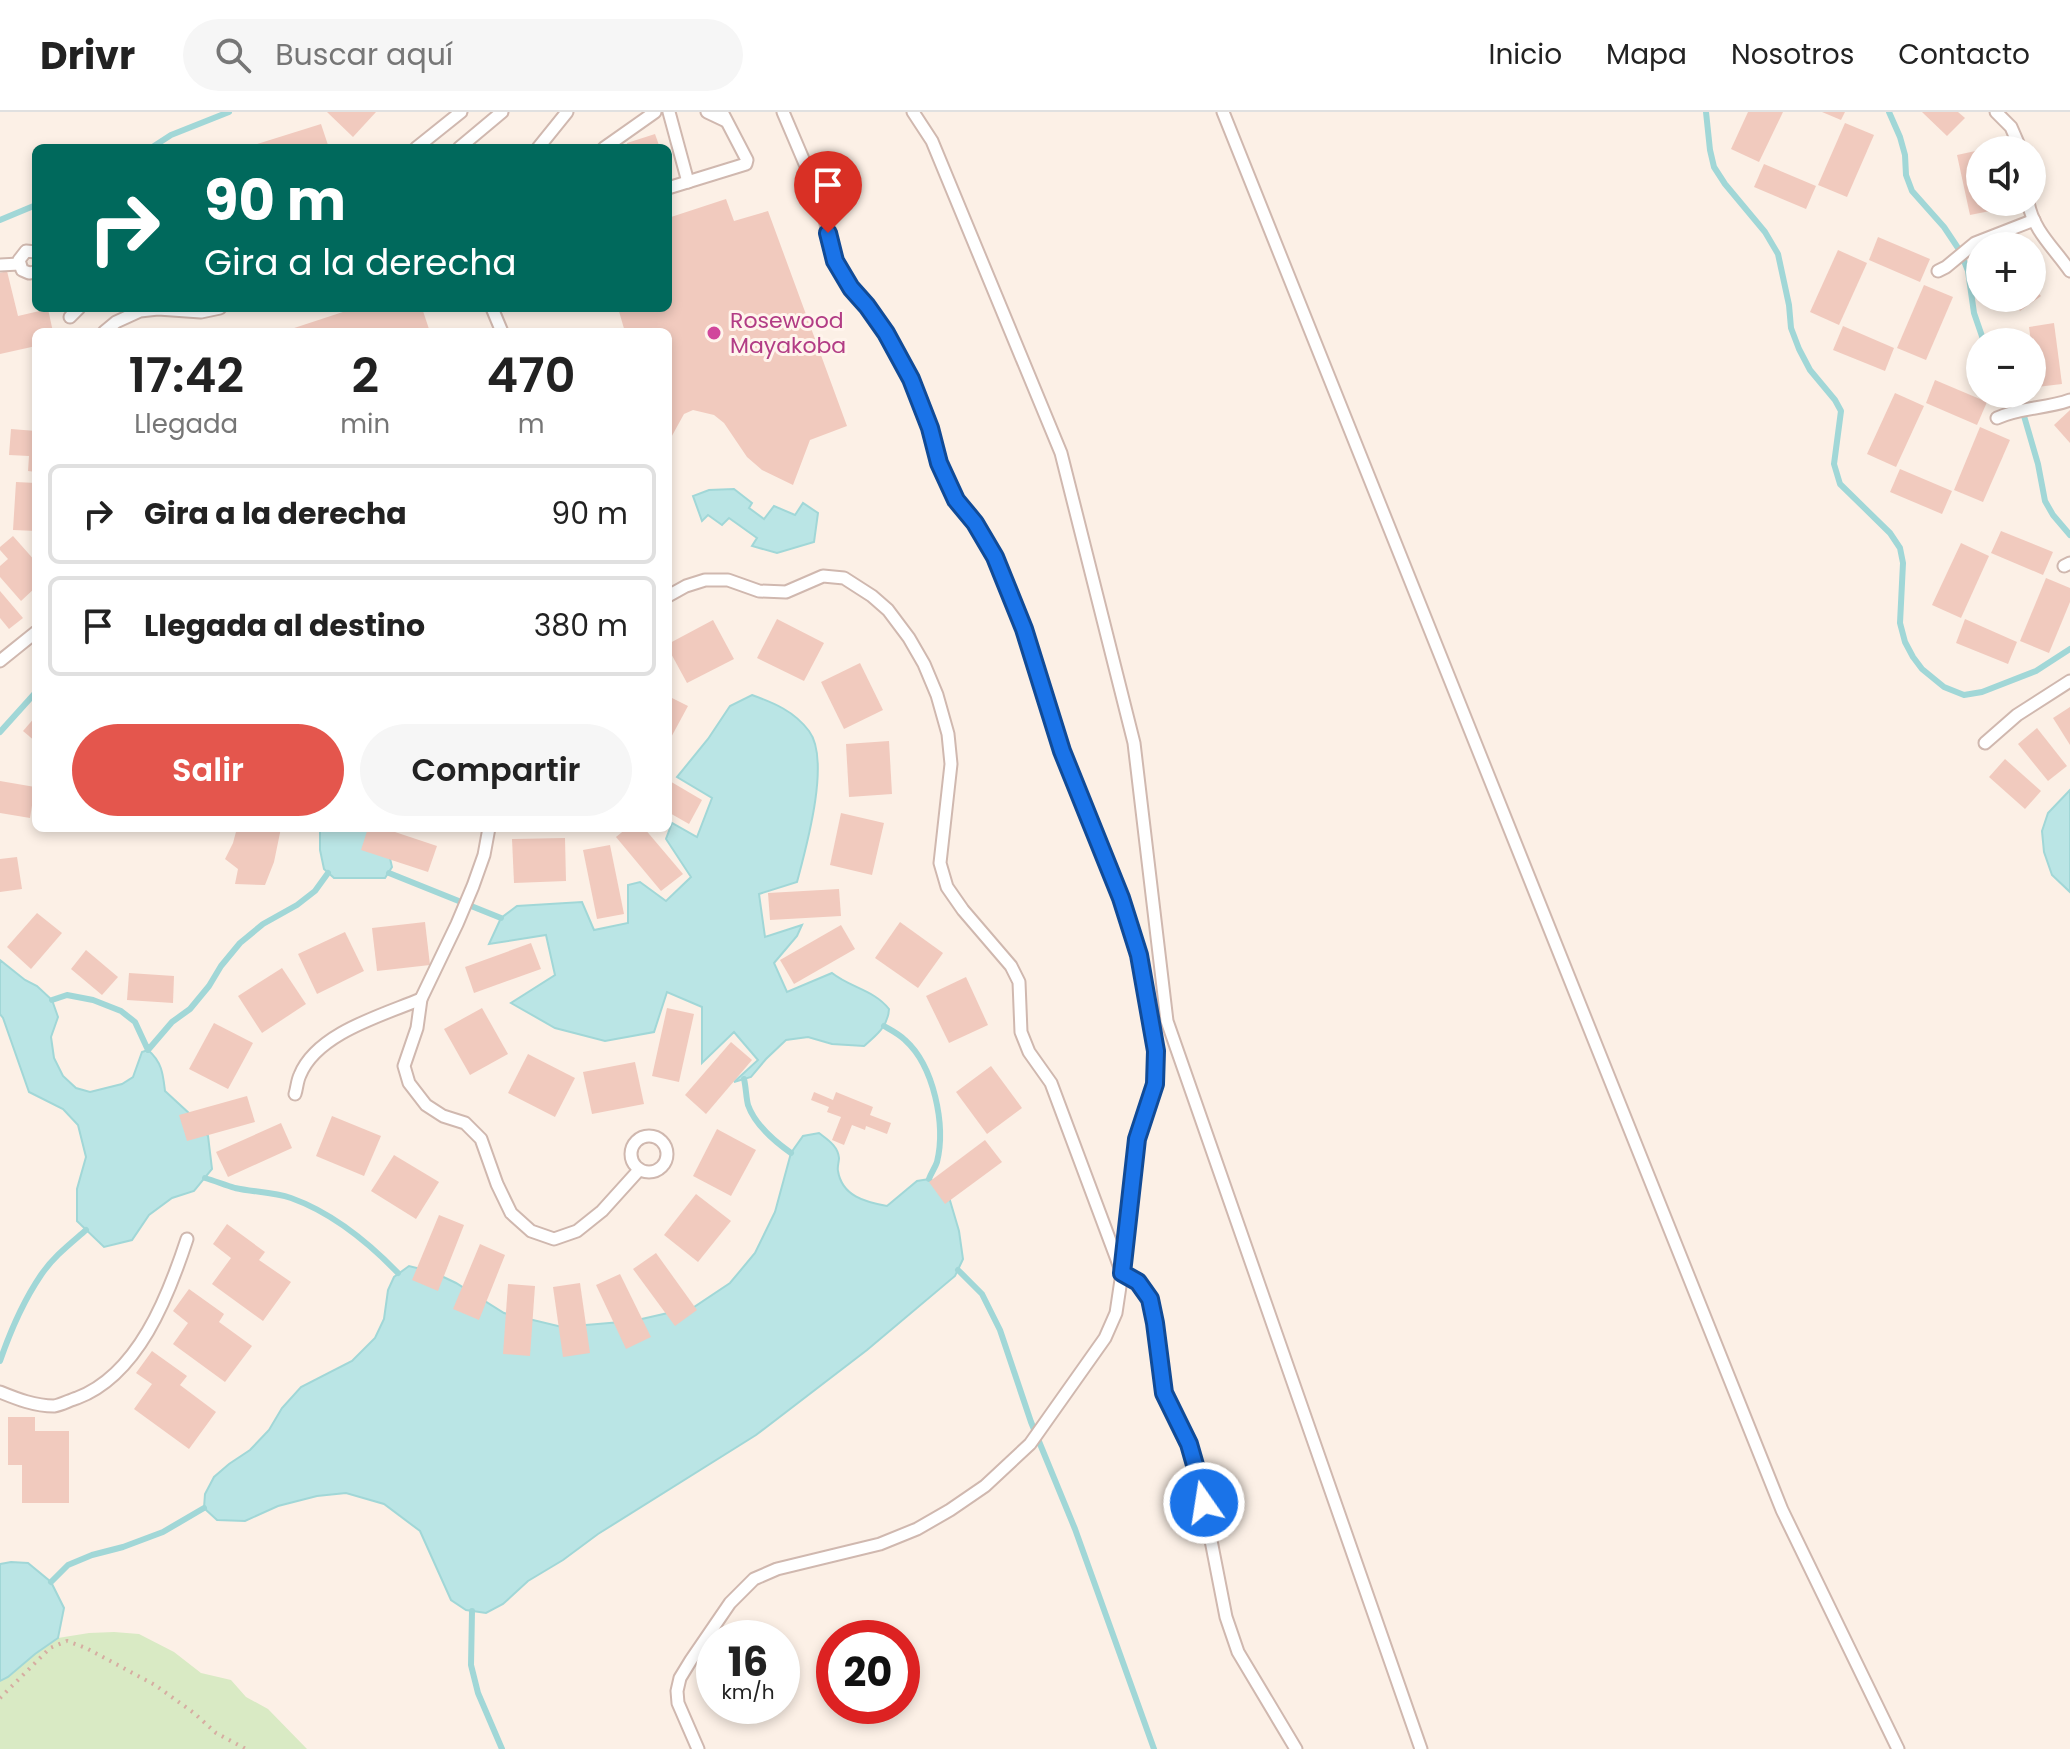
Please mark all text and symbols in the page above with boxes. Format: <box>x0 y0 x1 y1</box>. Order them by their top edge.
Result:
search box <box>183 19 743 91</box>
text: Drivr <box>40 29 135 82</box>
icon: search <box>211 33 255 77</box>
text: Buscar aquí <box>275 33 453 76</box>
text: Inicio <box>1489 35 1562 74</box>
text: Mapa <box>1606 35 1687 74</box>
text: Nosotros <box>1731 35 1854 74</box>
text: Contacto <box>1898 35 2030 74</box>
map controls <box>1966 136 2046 408</box>
button: sound <box>1966 136 2046 216</box>
pin <box>794 151 862 233</box>
text: 90 m <box>204 161 346 240</box>
icon: arrive <box>806 163 850 207</box>
icon: right <box>72 176 176 280</box>
button: + <box>1966 232 2046 312</box>
text: Gira a la derecha <box>204 237 517 288</box>
place label: Rosewood Mayakoba <box>730 305 846 361</box>
marker: Rosewood Mayakoba <box>705 324 723 342</box>
button: − <box>1966 328 2046 408</box>
text: 17:42 <box>128 342 244 409</box>
text: 2 <box>351 342 379 409</box>
text: 470 <box>487 342 576 409</box>
text: Llegada <box>134 406 238 442</box>
text: min <box>340 406 390 442</box>
text: m <box>518 406 544 442</box>
icon: right <box>76 492 120 536</box>
text: Gira a la derecha <box>144 492 407 535</box>
text: 90 m <box>551 492 628 535</box>
icon: arrive <box>76 604 120 648</box>
text: Llegada al destino <box>144 604 425 647</box>
text: 380 m <box>534 604 628 647</box>
button: Salir <box>72 724 344 816</box>
button: Compartir <box>360 724 632 816</box>
position arrow <box>1162 1461 1246 1545</box>
speed limit sign: 20 <box>816 1620 920 1724</box>
text: 16 <box>728 1634 768 1690</box>
text: km/h <box>721 1678 775 1706</box>

